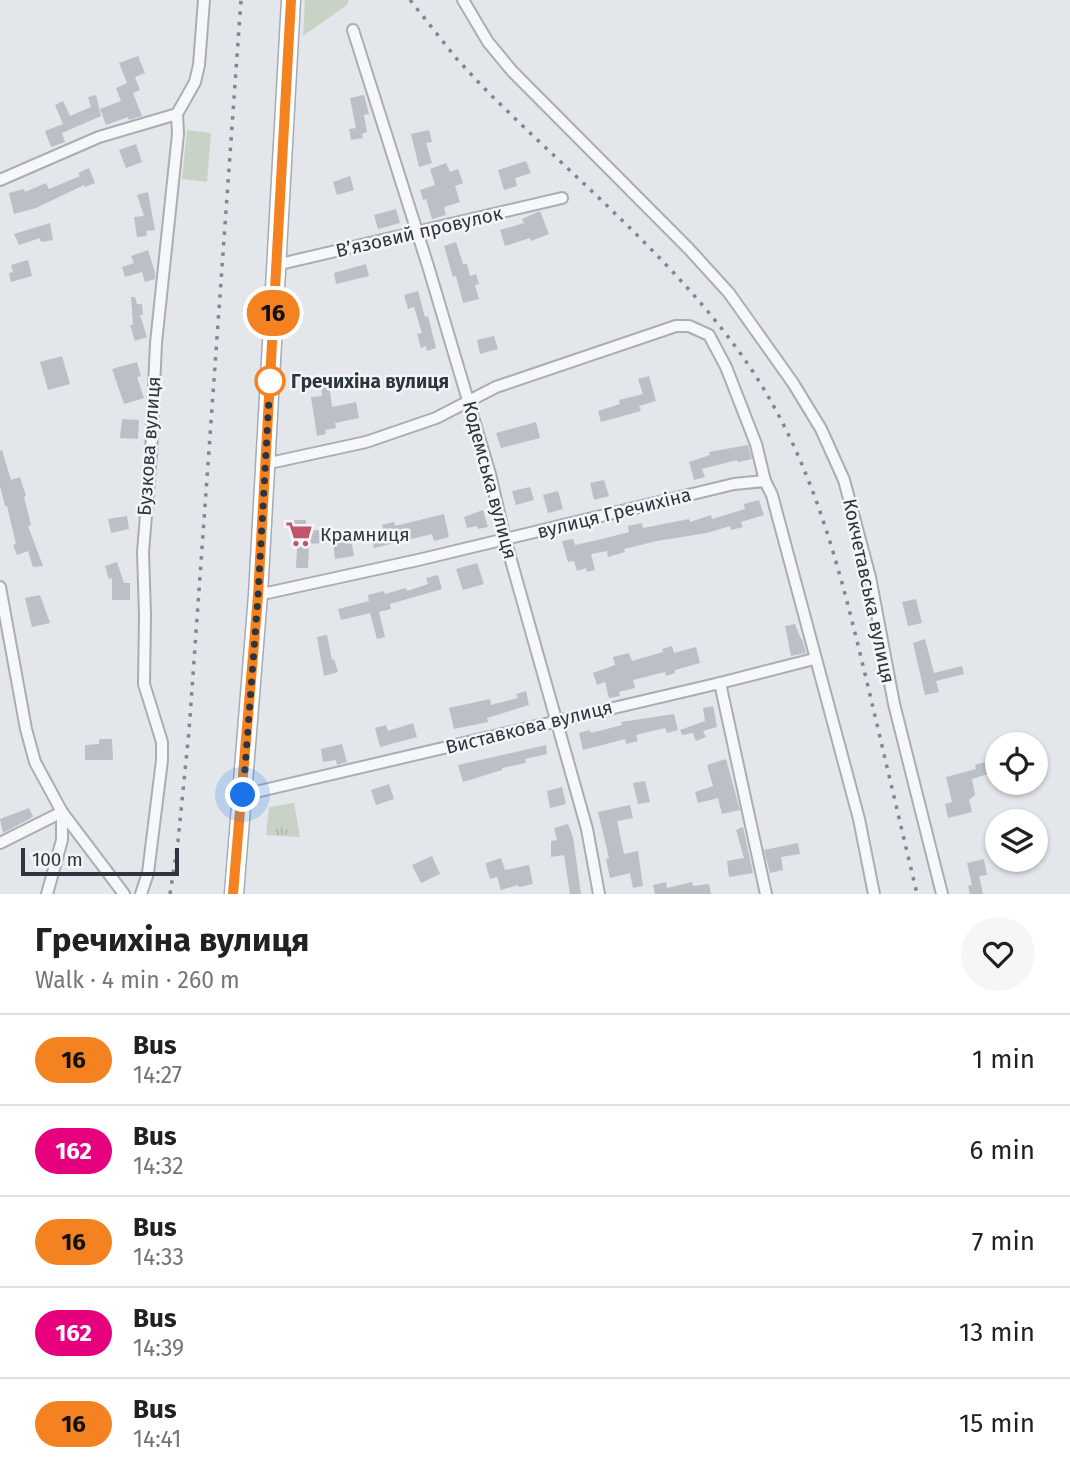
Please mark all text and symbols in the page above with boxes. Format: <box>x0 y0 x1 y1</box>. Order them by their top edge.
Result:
street label: Вʼязовий провулок <box>333 202 505 262</box>
line badge: 16 <box>242 290 304 336</box>
text: 16 <box>261 299 285 327</box>
marker: Гречихіна вулиця <box>255 366 285 396</box>
place label: Гречихіна вулиця <box>291 370 449 393</box>
street label: Бузкова вулиця <box>133 375 165 517</box>
street label: Кодемська вулиця <box>458 398 522 562</box>
street label: вулиця Гречихіна <box>535 483 693 543</box>
street label: Кокчетавська вулиця <box>838 497 900 685</box>
supermarket icon: Крамниця <box>284 519 314 549</box>
place label: Крамниця <box>320 523 410 546</box>
street label: Виставкова вулиця <box>443 695 615 759</box>
map controls <box>985 732 1048 872</box>
button: locate <box>985 732 1048 795</box>
your location <box>225 777 260 812</box>
button: layers <box>985 809 1048 872</box>
scale bar <box>21 845 178 877</box>
text: 100 m <box>32 848 83 871</box>
button: heart <box>961 917 1035 991</box>
text: Гречихіна вулиця <box>35 920 310 960</box>
text: Walk · 4 min · 260 m <box>35 966 240 994</box>
text: Bus <box>133 1030 176 1061</box>
text: 1 min <box>972 1044 1035 1075</box>
text: 16 <box>61 1046 86 1074</box>
text: 14:27 <box>133 1061 182 1089</box>
text: Bus <box>133 1121 176 1152</box>
text: 6 min <box>969 1135 1035 1166</box>
text: 162 <box>55 1137 92 1165</box>
text: 14:32 <box>133 1152 184 1180</box>
text: Bus <box>133 1212 176 1243</box>
text: 7 min <box>972 1226 1035 1257</box>
text: 16 <box>61 1228 86 1256</box>
text: 14:33 <box>133 1243 184 1271</box>
text: Bus <box>133 1303 176 1334</box>
text: 13 min <box>959 1317 1035 1348</box>
text: 162 <box>55 1319 92 1347</box>
text: 14:39 <box>133 1334 184 1362</box>
text: Bus <box>133 1394 176 1425</box>
text: 15 min <box>959 1408 1035 1439</box>
text: 16 <box>61 1410 86 1438</box>
text: 14:41 <box>133 1425 181 1453</box>

